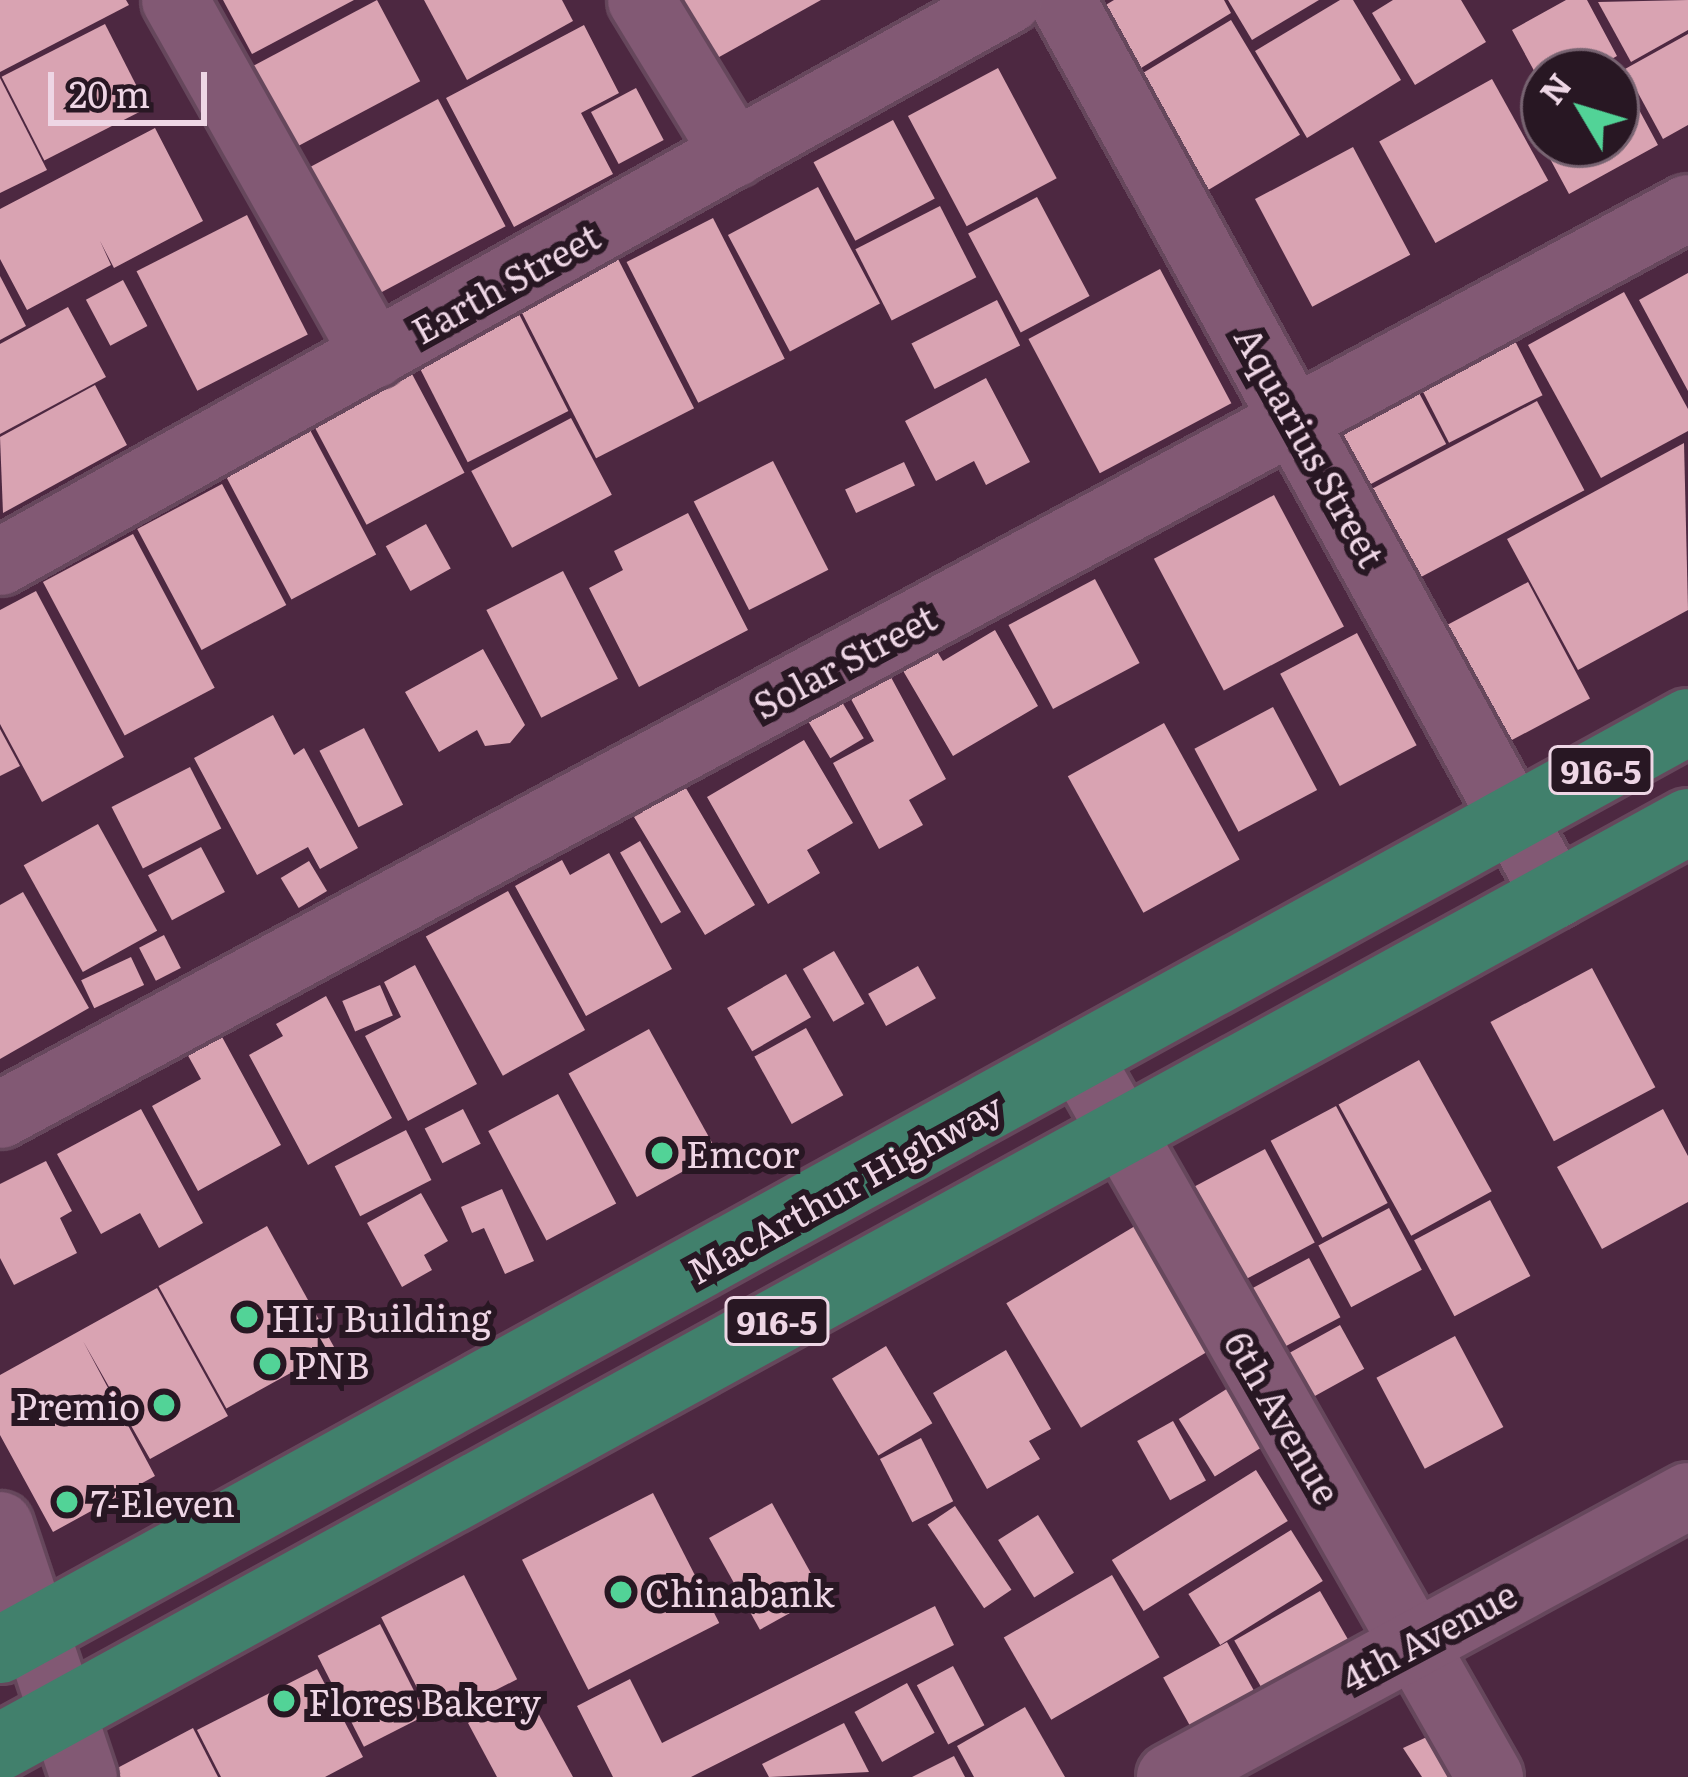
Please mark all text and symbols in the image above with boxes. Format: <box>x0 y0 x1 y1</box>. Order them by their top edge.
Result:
scale bar <box>54 48 213 122</box>
north arrow <box>1520 48 1640 168</box>
text: N <box>1526 61 1581 113</box>
text: 20 m <box>69 66 150 119</box>
street label: Earth Street <box>404 213 606 351</box>
street label: Aquarius Street <box>1227 318 1395 574</box>
street label: Solar Street <box>745 594 943 726</box>
road number: 916-5 <box>1547 743 1655 797</box>
street label: MacArthur Highway <box>679 1083 1009 1291</box>
place label: Emcor <box>686 1131 799 1175</box>
marker: Emcor <box>649 1140 675 1166</box>
road number: 916-5 <box>723 1294 831 1348</box>
place label: HIJ Building <box>271 1295 491 1339</box>
marker: HIJ Building <box>234 1304 260 1330</box>
street label: 6th Avenue <box>1217 1323 1351 1511</box>
place label: PNB <box>294 1342 369 1386</box>
marker: PNB <box>257 1351 283 1377</box>
place label: Premio <box>15 1383 140 1427</box>
marker: Premio <box>151 1392 177 1418</box>
place label: 7-Eleven <box>91 1480 235 1524</box>
marker: 7-Eleven <box>54 1489 80 1515</box>
place label: Chinabank <box>645 1570 834 1614</box>
street label: 4th Avenue <box>1333 1571 1523 1699</box>
marker: Chinabank <box>608 1579 634 1605</box>
place label: Flores Bakery <box>308 1679 541 1723</box>
marker: Flores Bakery <box>271 1688 297 1714</box>

